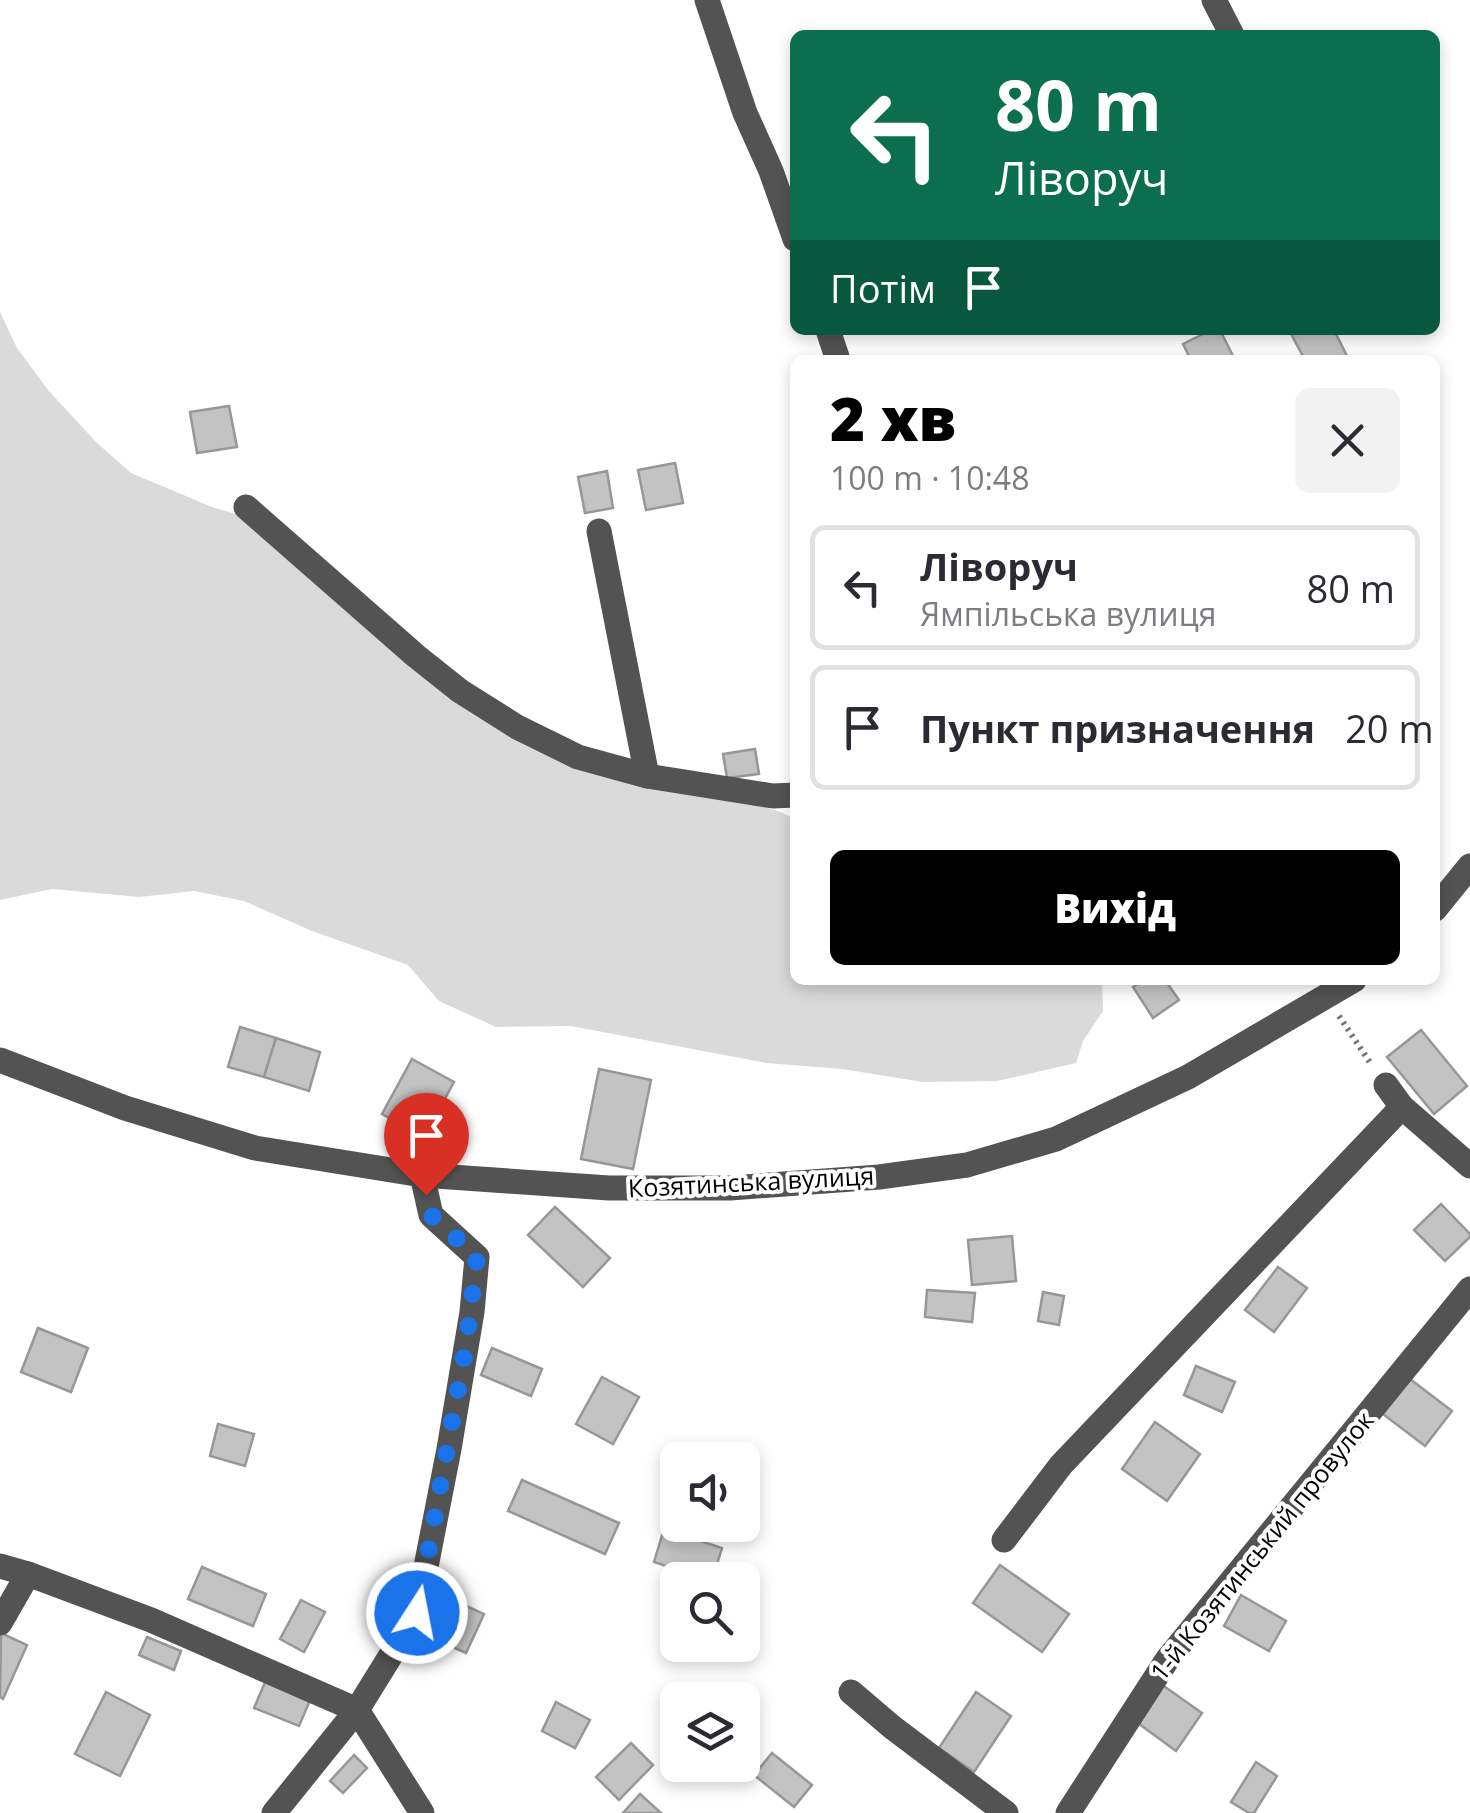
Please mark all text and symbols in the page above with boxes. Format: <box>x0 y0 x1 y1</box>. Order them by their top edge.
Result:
text: 80 m <box>995 56 1162 152</box>
icon: left <box>830 70 960 200</box>
text: Ліворуч <box>995 147 1168 208</box>
icon: arrive <box>956 260 1011 315</box>
text: Потім <box>830 262 936 314</box>
text: 2 хв <box>830 377 956 459</box>
button: close <box>1295 388 1400 493</box>
text: 100 m · 10:48 <box>830 456 1029 499</box>
text: Ліворуч <box>920 540 1078 592</box>
icon: left <box>835 560 890 615</box>
text: 80 m <box>1306 562 1395 614</box>
text: Ямпільська вулиця <box>920 592 1216 635</box>
icon: arrive <box>835 700 890 755</box>
text: Пункт призначення <box>920 702 1315 754</box>
text: 20 m <box>1345 702 1434 754</box>
button: Вихід <box>830 850 1400 965</box>
pin <box>384 1093 469 1196</box>
icon: arrive <box>399 1108 454 1163</box>
street label: Козятинська вулиця <box>627 1158 875 1204</box>
street label: 1-й Козятинський провулок <box>1142 1404 1381 1687</box>
map controls <box>660 1442 760 1782</box>
button: sound <box>660 1442 760 1542</box>
position arrow <box>365 1561 469 1665</box>
button: search <box>660 1562 760 1662</box>
button: layers <box>660 1682 760 1782</box>

